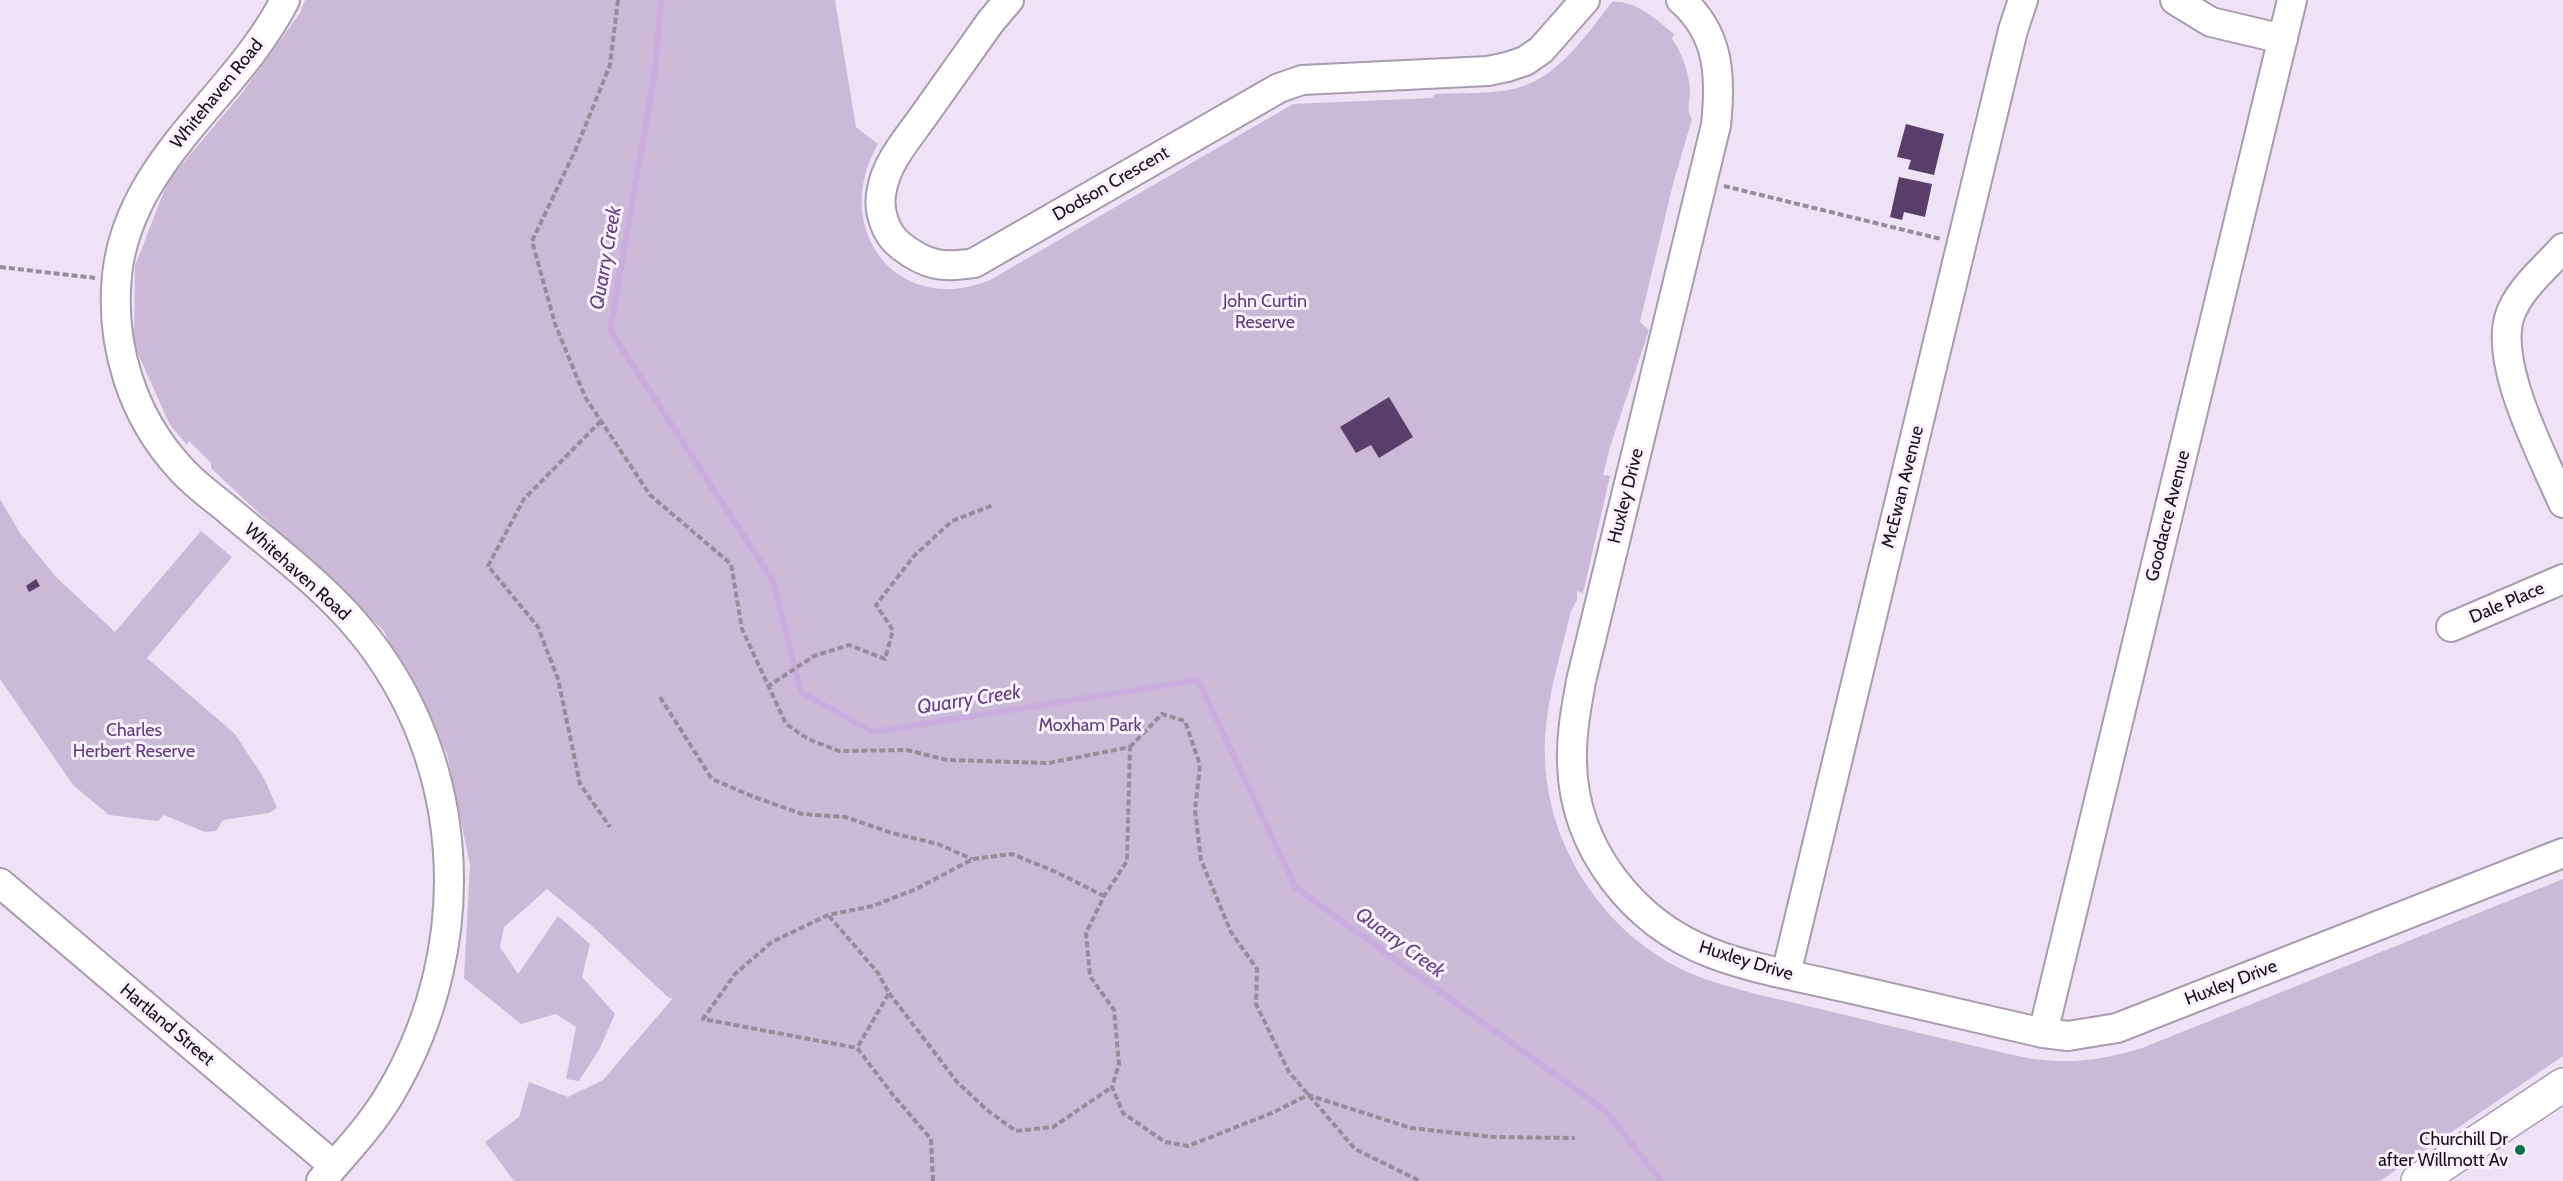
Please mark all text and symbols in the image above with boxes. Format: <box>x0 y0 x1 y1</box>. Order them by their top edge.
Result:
street label: Whitehaven Road <box>166 35 268 153</box>
street label: Dodson Crescent <box>1049 142 1173 226</box>
water label: Quarry Creek <box>585 204 627 312</box>
park label: John Curtin Reserve <box>1223 291 1307 334</box>
street label: McEwan Avenue <box>1877 424 1929 550</box>
street label: Huxley Drive <box>1604 446 1648 546</box>
street label: Goodacre Avenue <box>2141 448 2195 584</box>
street label: Whitehaven Road <box>240 519 354 625</box>
street label: Dale Place <box>2466 578 2548 628</box>
water label: Quarry Creek <box>916 680 1022 720</box>
park label: Moxham Park <box>1038 715 1142 737</box>
park label: Charles Herbert Reserve <box>73 720 195 762</box>
water label: Quarry Creek <box>1351 903 1449 983</box>
street label: Huxley Drive <box>1696 936 1796 986</box>
street label: Huxley Drive <box>2182 955 2280 1011</box>
street label: Hartland Street <box>116 979 218 1071</box>
place label: Churchill Dr after Willmott Av <box>2378 1129 2508 1172</box>
marker: Churchill Dr after Willmott Av <box>2513 1143 2527 1157</box>

